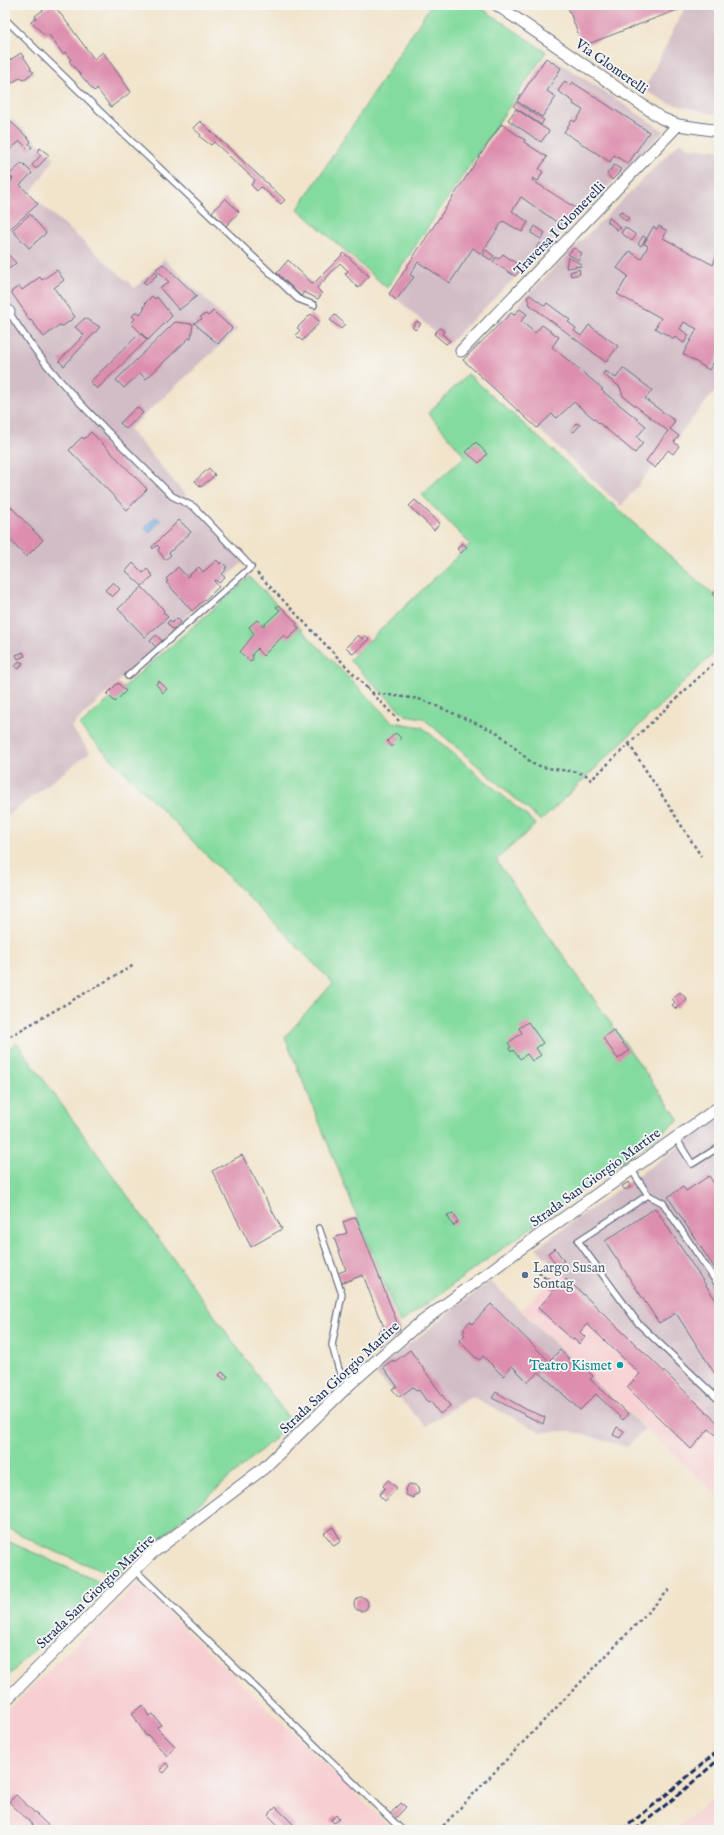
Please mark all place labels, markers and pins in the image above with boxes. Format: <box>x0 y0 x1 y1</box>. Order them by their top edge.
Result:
place label: Largo Susan Sontag <box>533 1259 606 1293</box>
marker: Largo Susan Sontag <box>520 1270 530 1280</box>
place label: Teatro Kismet <box>529 1357 612 1375</box>
marker: Teatro Kismet <box>615 1360 625 1370</box>

